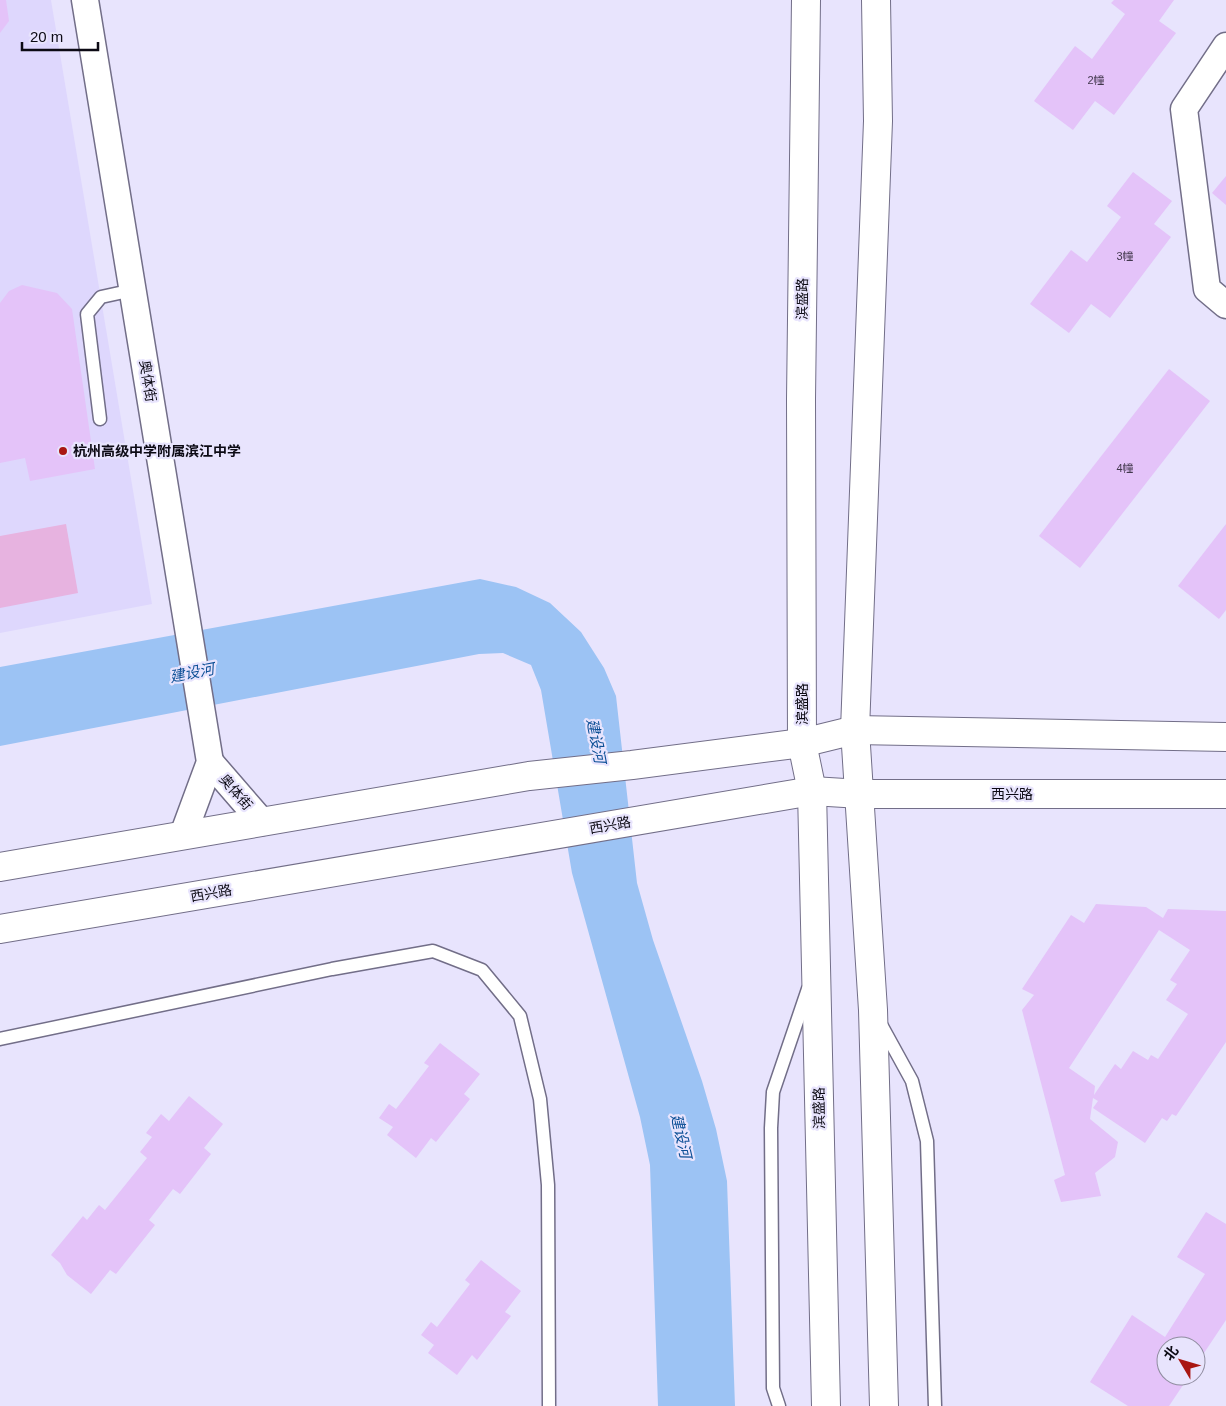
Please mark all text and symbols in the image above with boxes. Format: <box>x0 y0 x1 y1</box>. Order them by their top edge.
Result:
scale bar <box>22 20 99 52</box>
text: 20 m <box>30 28 63 45</box>
house number: 2幢 <box>1087 74 1105 86</box>
house number: 3幢 <box>1116 250 1134 262</box>
street label: 滨盛路 <box>794 278 810 320</box>
street label: 奥体街 <box>137 359 159 403</box>
place label: 杭州高级中学附属滨江中学 <box>73 443 241 459</box>
marker: 杭州高级中学附属滨江中学 <box>57 445 69 457</box>
house number: 4幢 <box>1116 462 1134 474</box>
water label: 建设河 <box>168 659 219 685</box>
street label: 滨盛路 <box>794 683 810 725</box>
water label: 建设河 <box>584 717 610 768</box>
street label: 奥体街 <box>216 771 256 813</box>
street label: 西兴路 <box>991 786 1033 802</box>
street label: 西兴路 <box>588 813 632 837</box>
street label: 西兴路 <box>189 881 233 905</box>
street label: 滨盛路 <box>811 1087 827 1129</box>
water label: 建设河 <box>668 1112 696 1163</box>
north arrow <box>1156 1336 1206 1386</box>
text: 北 <box>1160 1343 1181 1363</box>

